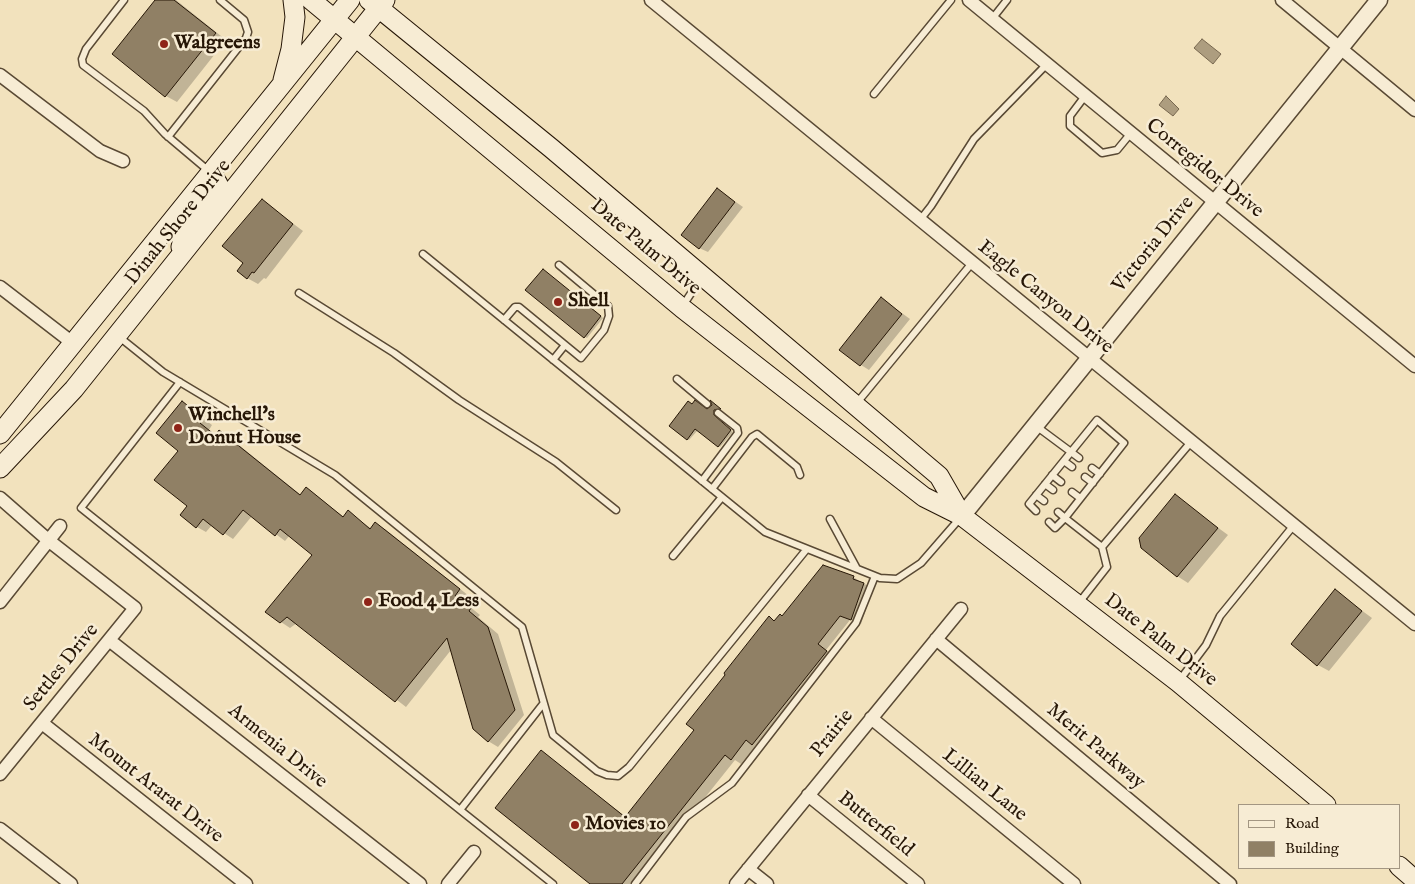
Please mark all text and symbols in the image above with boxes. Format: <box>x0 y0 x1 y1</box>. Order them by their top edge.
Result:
place label: Walgreens <box>174 32 260 56</box>
marker: Walgreens <box>158 38 170 50</box>
street label: Corregidor Drive <box>1140 114 1268 224</box>
street label: Dinah Shore Drive <box>121 155 237 291</box>
street label: Victoria Drive <box>1108 192 1200 298</box>
street label: Date Palm Drive <box>585 195 705 301</box>
street label: Eagle Canyon Drive <box>972 236 1118 360</box>
place label: Shell <box>568 290 609 314</box>
marker: Shell <box>552 296 564 308</box>
place label: Winchell's Donut House <box>188 404 301 451</box>
marker: Winchell's Donut House <box>172 422 184 434</box>
street label: Date Palm Drive <box>1099 589 1221 693</box>
place label: Food 4 Less <box>378 590 479 614</box>
marker: Food 4 Less <box>362 596 374 608</box>
street label: Settles Drive <box>19 619 105 717</box>
street label: Merit Parkway <box>1041 699 1149 795</box>
street label: Armenia Drive <box>222 700 332 794</box>
street label: Prairie <box>806 705 860 763</box>
street label: Mount Ararat Drive <box>83 729 227 849</box>
street label: Lillian Lane <box>937 745 1031 827</box>
street label: Butterfield <box>832 787 918 863</box>
legend <box>1238 804 1400 869</box>
place label: Movies 10 <box>585 813 666 837</box>
text: Road <box>1285 814 1319 833</box>
marker: Movies 10 <box>569 819 581 831</box>
text: Building <box>1285 839 1339 858</box>

